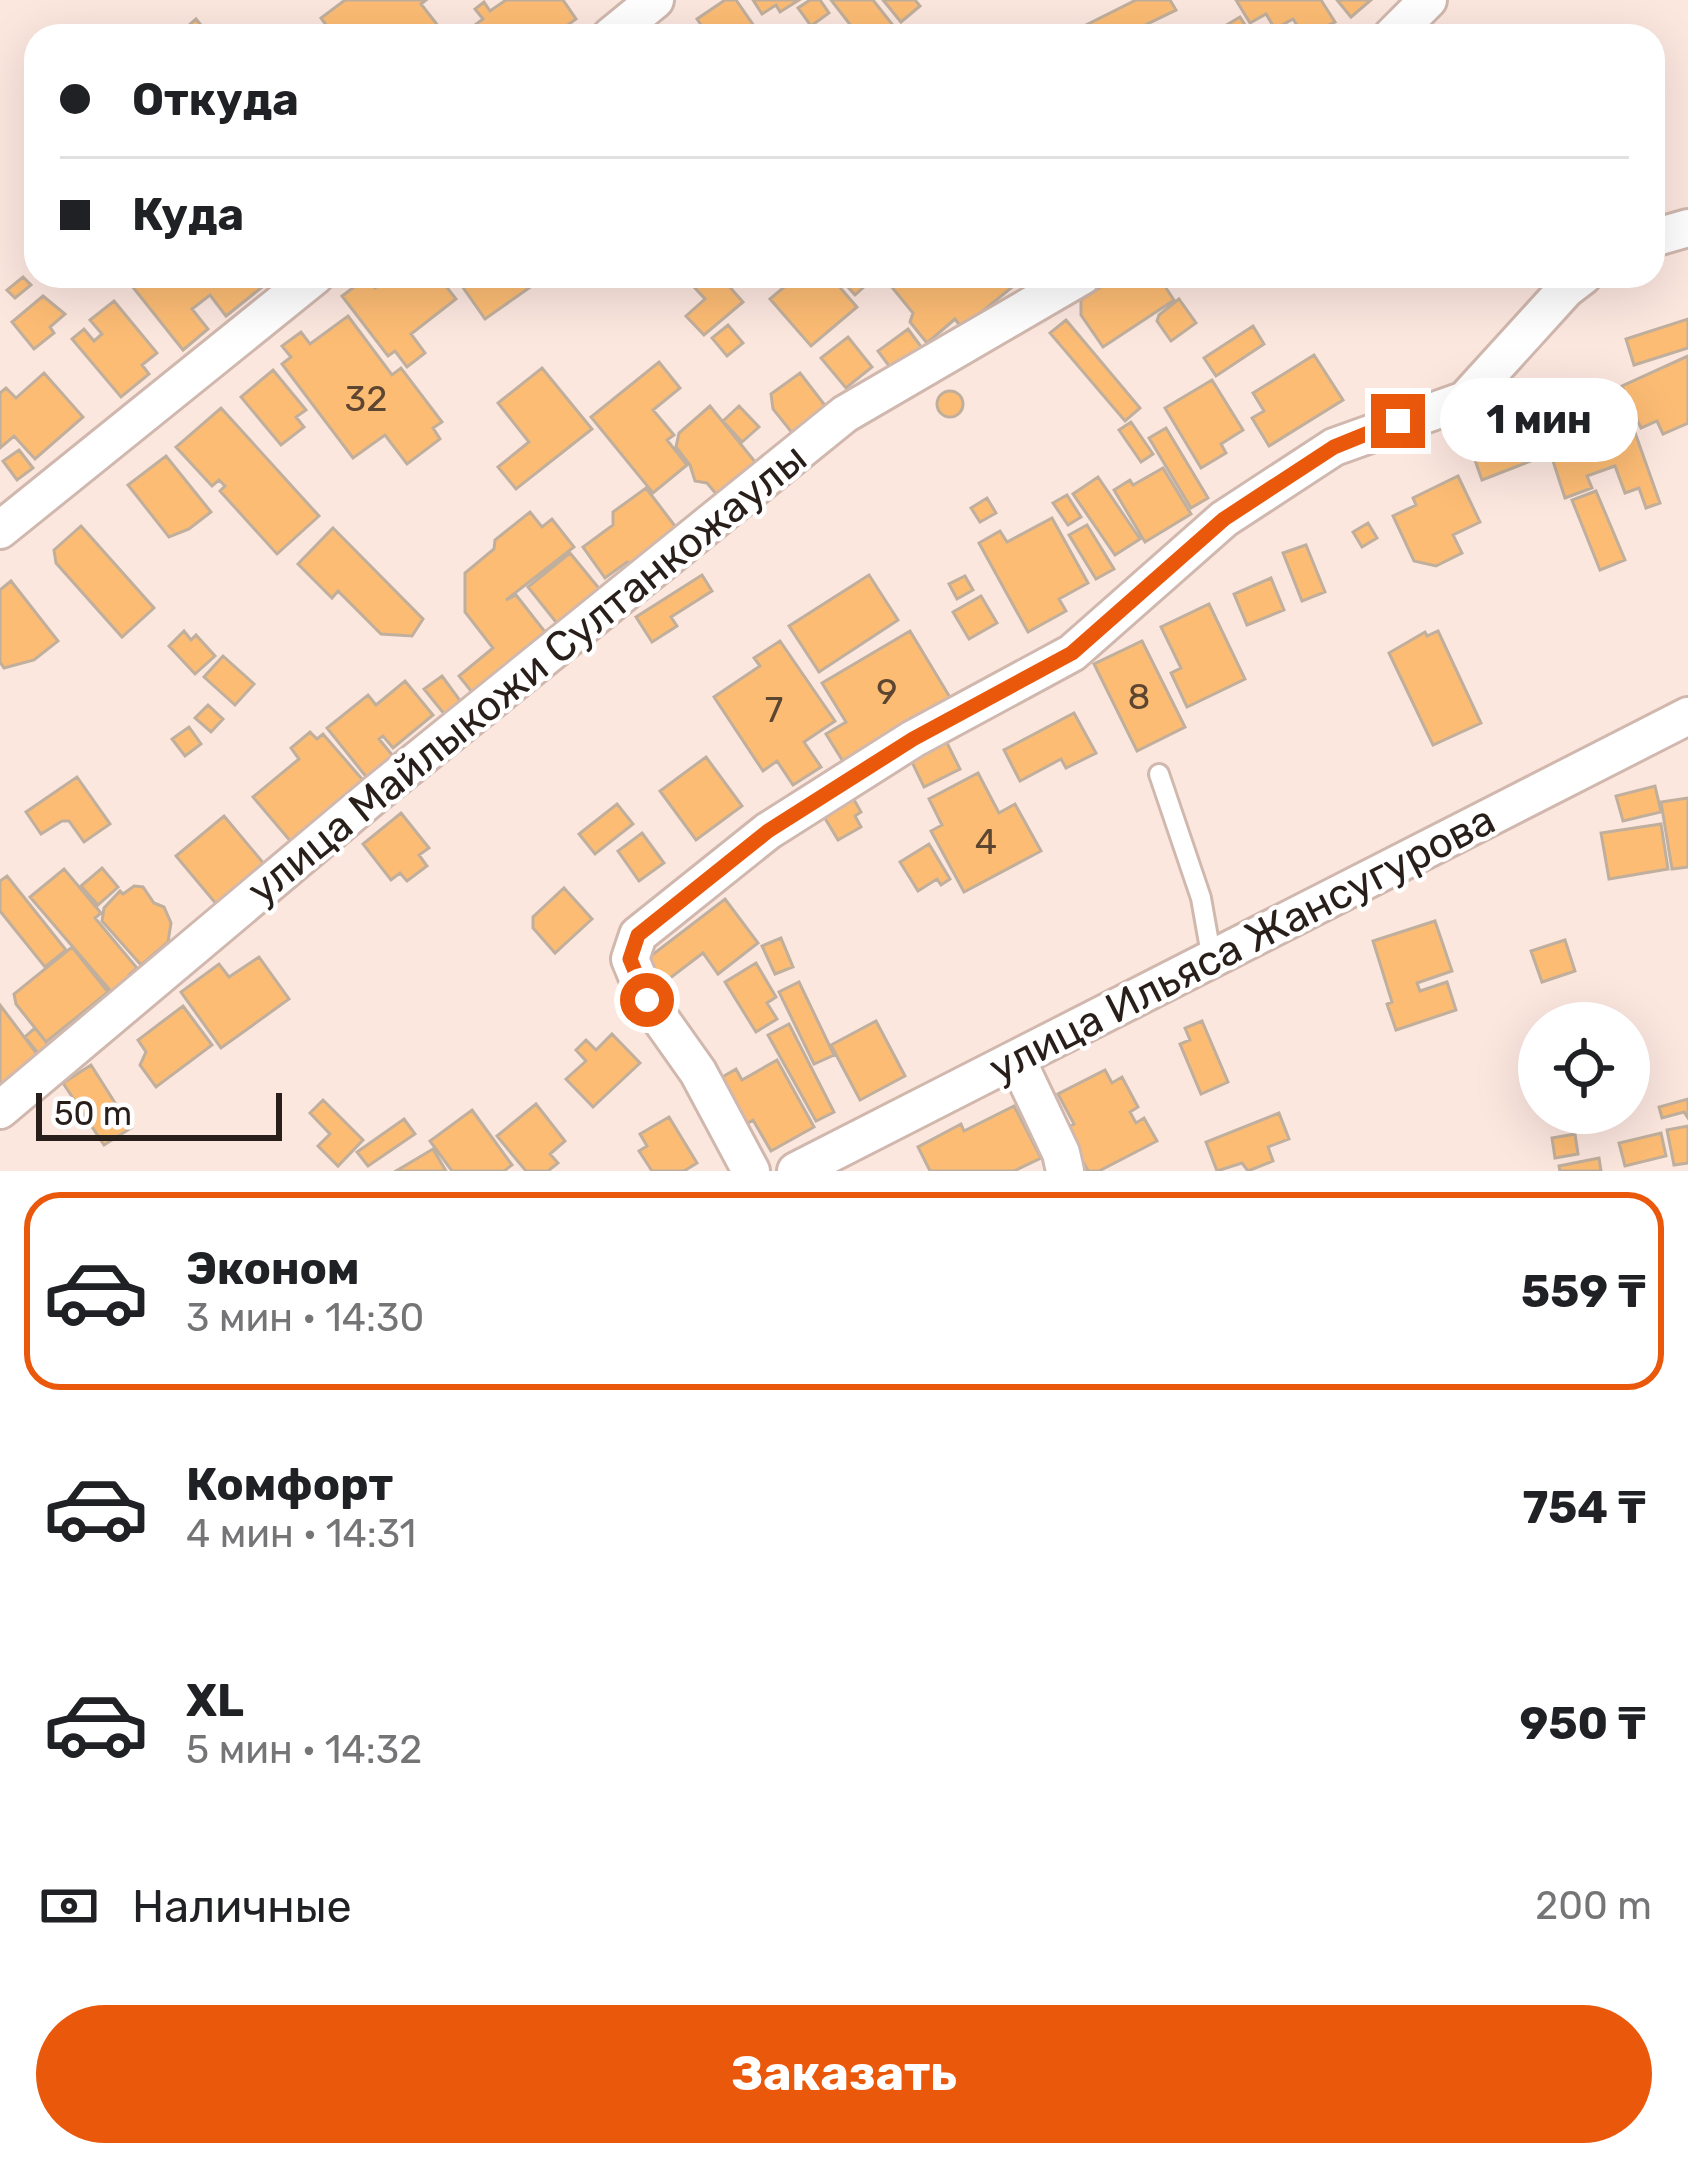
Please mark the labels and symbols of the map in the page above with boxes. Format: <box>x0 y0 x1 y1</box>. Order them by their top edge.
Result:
house number: 32 <box>345 377 387 420</box>
callout: 1 мин <box>1440 379 1638 463</box>
route end <box>1371 394 1425 448</box>
street label: улица Майлыкожи Султанкожаулы <box>237 433 817 915</box>
house number: 9 <box>876 670 898 713</box>
house number: 8 <box>1128 675 1150 718</box>
house number: 7 <box>765 688 783 731</box>
street label: улица Ильяса Жансугурова <box>981 794 1503 1094</box>
house number: 4 <box>975 820 997 863</box>
route start <box>620 973 674 1027</box>
scale bar <box>36 1087 282 1140</box>

